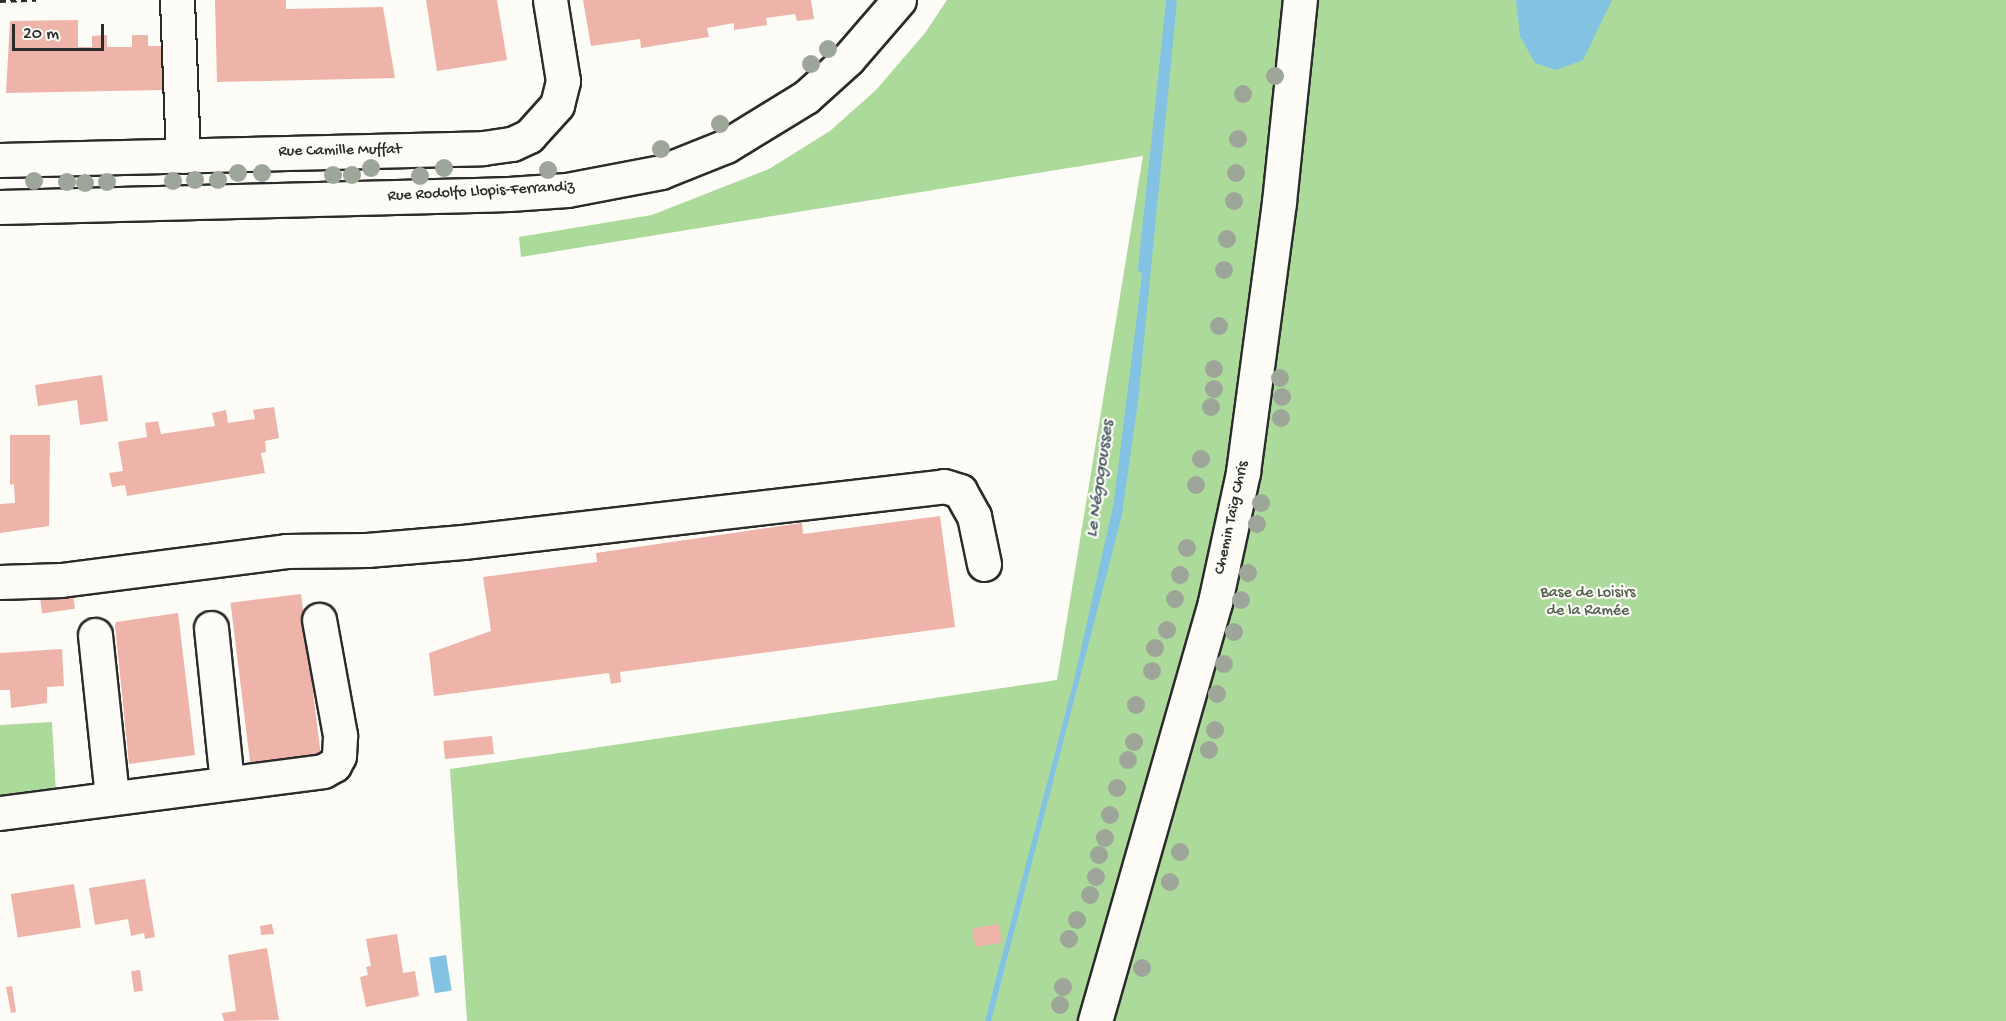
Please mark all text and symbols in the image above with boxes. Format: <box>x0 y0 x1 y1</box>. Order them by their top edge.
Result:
scale bar <box>15 12 106 50</box>
text: 20 m <box>23 24 59 45</box>
street label: Rue Camille Muffat <box>278 141 402 163</box>
street label: Rue Rodolfo Llopis-Ferrandiz <box>387 179 575 207</box>
water label: Le Négogousses <box>1082 419 1120 539</box>
street label: Chemin Taïg Chris <box>1212 460 1254 576</box>
park label: Base de Loisirs de la Ramée <box>1541 584 1635 622</box>

